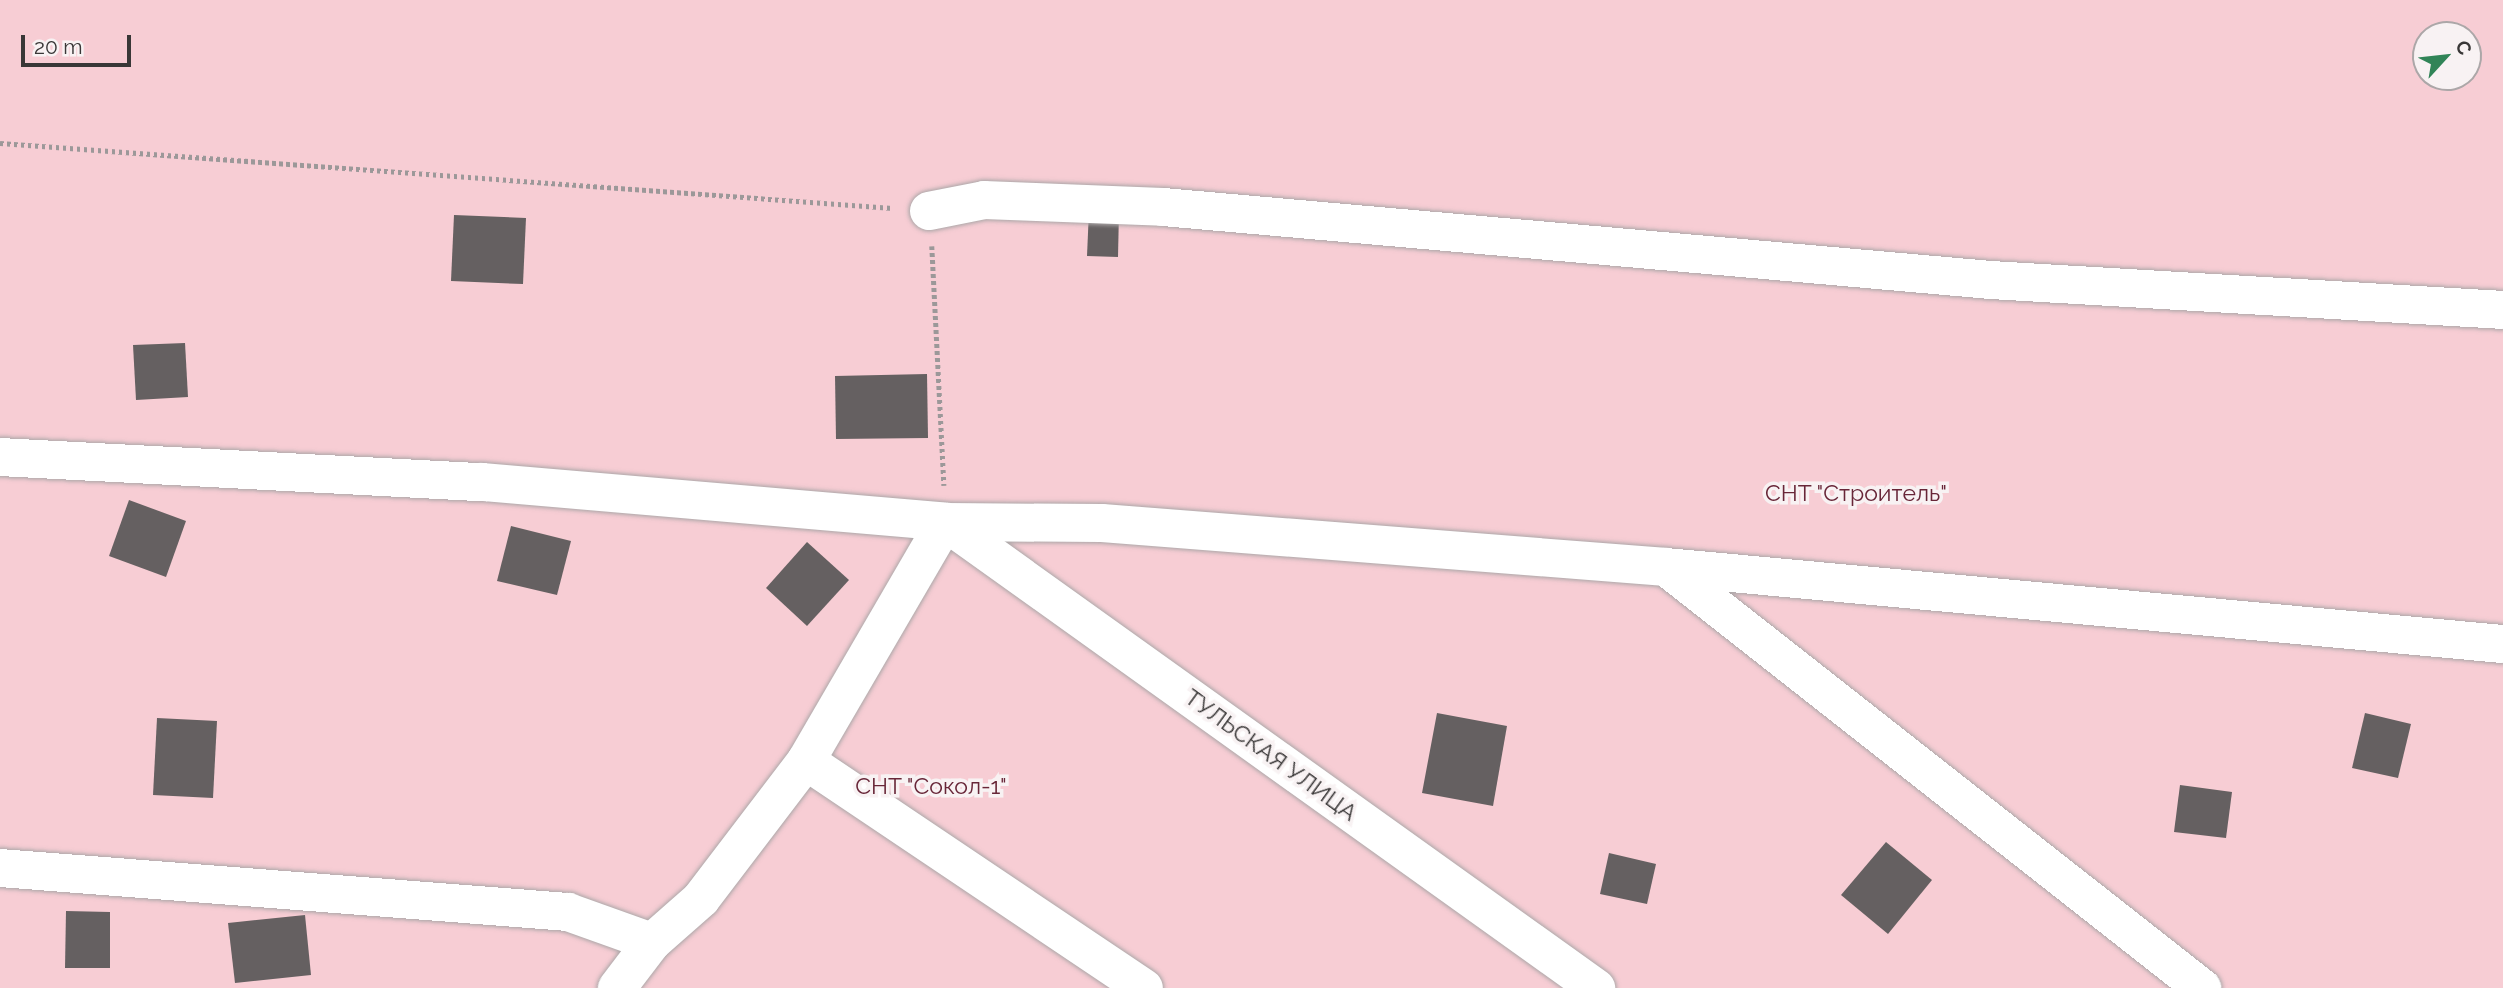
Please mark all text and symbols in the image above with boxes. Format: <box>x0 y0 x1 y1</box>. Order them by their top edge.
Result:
scale bar <box>24 21 135 65</box>
north arrow <box>2412 21 2482 91</box>
text: 20 m <box>34 34 82 59</box>
text: С <box>2451 37 2477 58</box>
park label: СНТ "Строитель" <box>1764 479 1948 507</box>
street label: ТУЛЬСКАЯ УЛИЦА <box>1179 683 1363 827</box>
park label: СНТ "Сокол-1" <box>855 772 1007 800</box>

